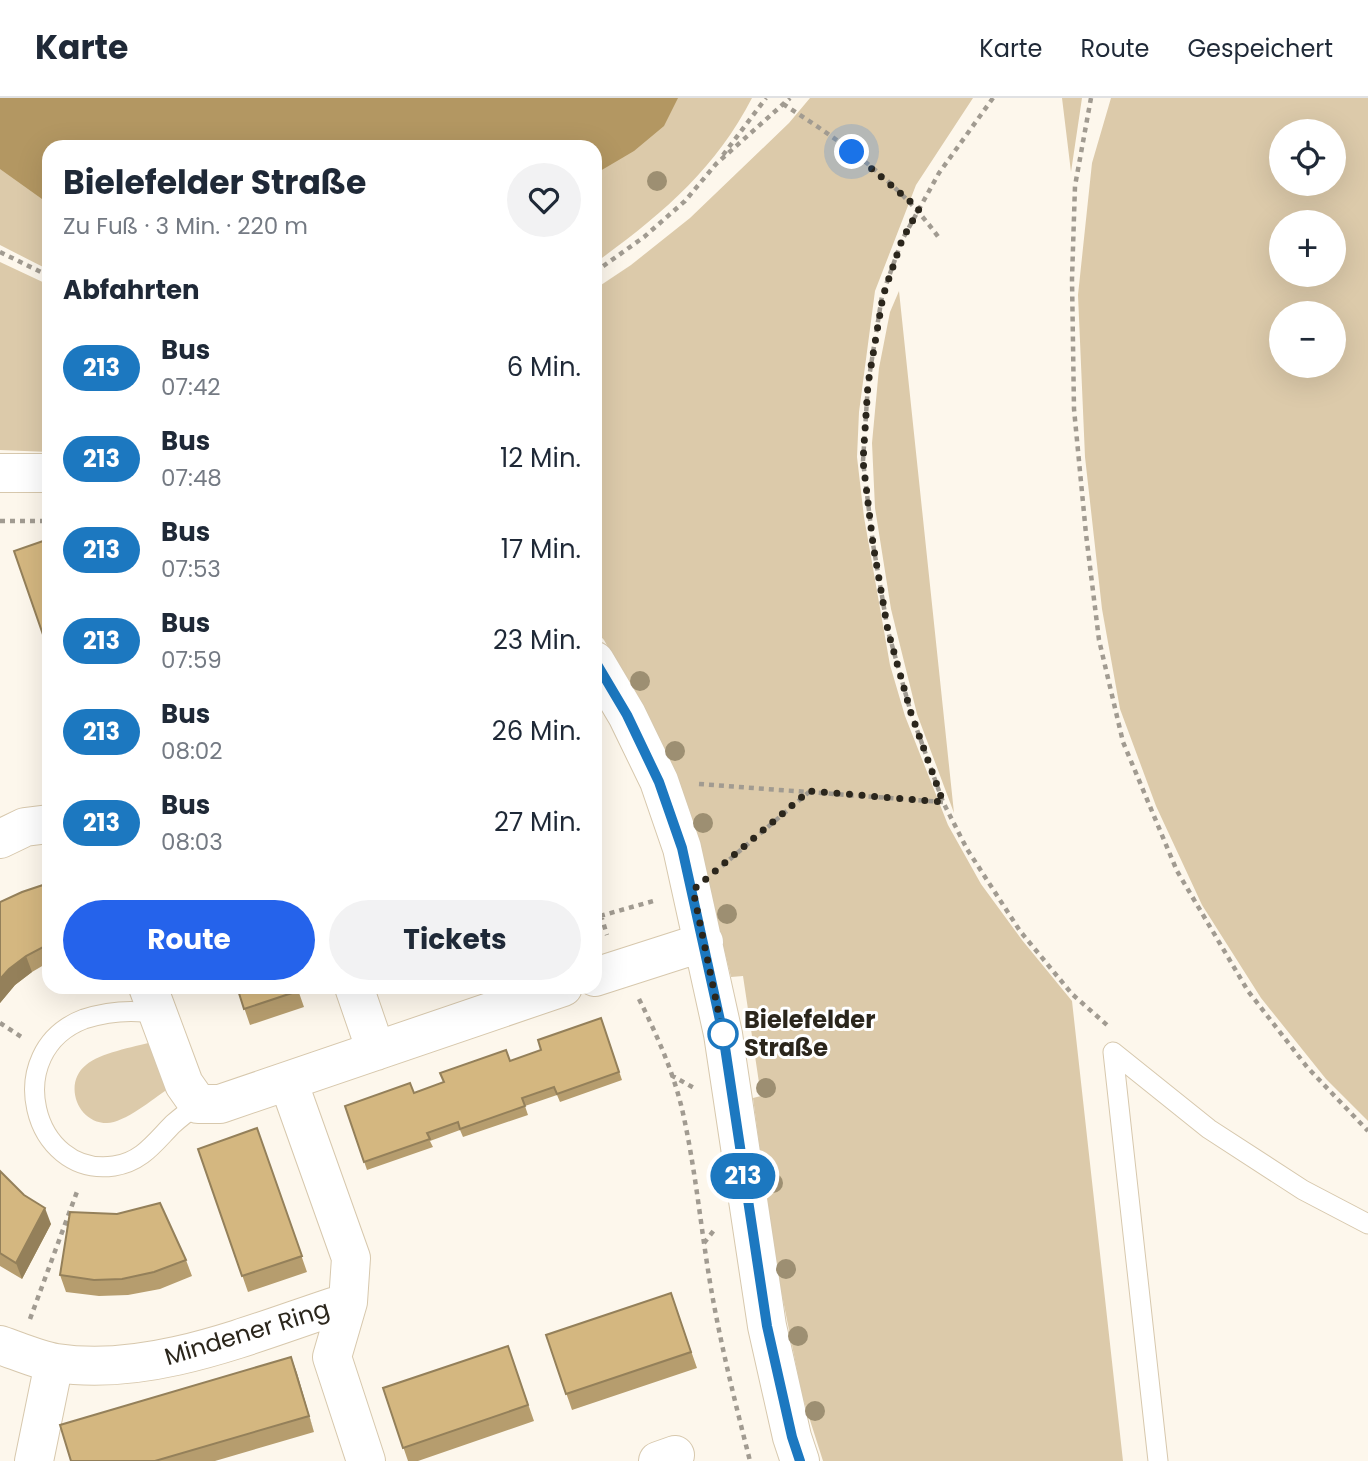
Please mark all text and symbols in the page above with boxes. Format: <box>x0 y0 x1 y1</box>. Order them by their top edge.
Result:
text: Karte <box>35 24 128 71</box>
text: Karte <box>979 32 1042 65</box>
text: Route <box>1080 32 1149 65</box>
text: Gespeichert <box>1187 32 1333 65</box>
map controls <box>1269 119 1346 378</box>
button: locate <box>1269 119 1346 196</box>
your location <box>834 134 869 169</box>
text: Bielefelder Straße <box>63 159 366 206</box>
button: heart <box>507 163 581 237</box>
text: Zu Fuß · 3 Min. · 220 m <box>63 210 308 242</box>
button: + <box>1269 210 1346 287</box>
text: Abfahrten <box>63 272 200 308</box>
button: − <box>1269 301 1346 378</box>
text: Bus <box>161 332 210 368</box>
text: 6 Min. <box>507 349 581 385</box>
text: 213 <box>83 351 120 384</box>
text: 07:42 <box>161 371 221 403</box>
text: Bus <box>161 423 210 459</box>
text: 12 Min. <box>500 440 581 476</box>
text: 213 <box>83 442 120 475</box>
text: 07:48 <box>161 462 222 494</box>
text: Bus <box>161 514 210 550</box>
text: 17 Min. <box>501 531 581 567</box>
text: 213 <box>83 533 120 566</box>
text: 07:53 <box>161 553 221 585</box>
text: Bus <box>161 605 210 641</box>
text: 23 Min. <box>493 622 581 658</box>
text: 213 <box>83 624 120 657</box>
text: 07:59 <box>161 644 222 676</box>
text: Bus <box>161 696 210 732</box>
text: 26 Min. <box>492 713 581 749</box>
text: 213 <box>83 715 120 748</box>
text: 08:02 <box>161 735 223 767</box>
text: Bus <box>161 787 210 823</box>
text: 27 Min. <box>494 804 581 840</box>
text: 213 <box>83 806 120 839</box>
text: 08:03 <box>161 826 223 858</box>
button: Route <box>63 900 315 980</box>
button: Tickets <box>329 900 581 980</box>
place label: Bielefelder Straße <box>744 1003 875 1064</box>
marker: Bielefelder Straße <box>708 1019 738 1049</box>
line badge: 213 <box>703 1153 783 1199</box>
text: 213 <box>724 1159 762 1192</box>
street label: Mindener Ring <box>160 1292 333 1373</box>

